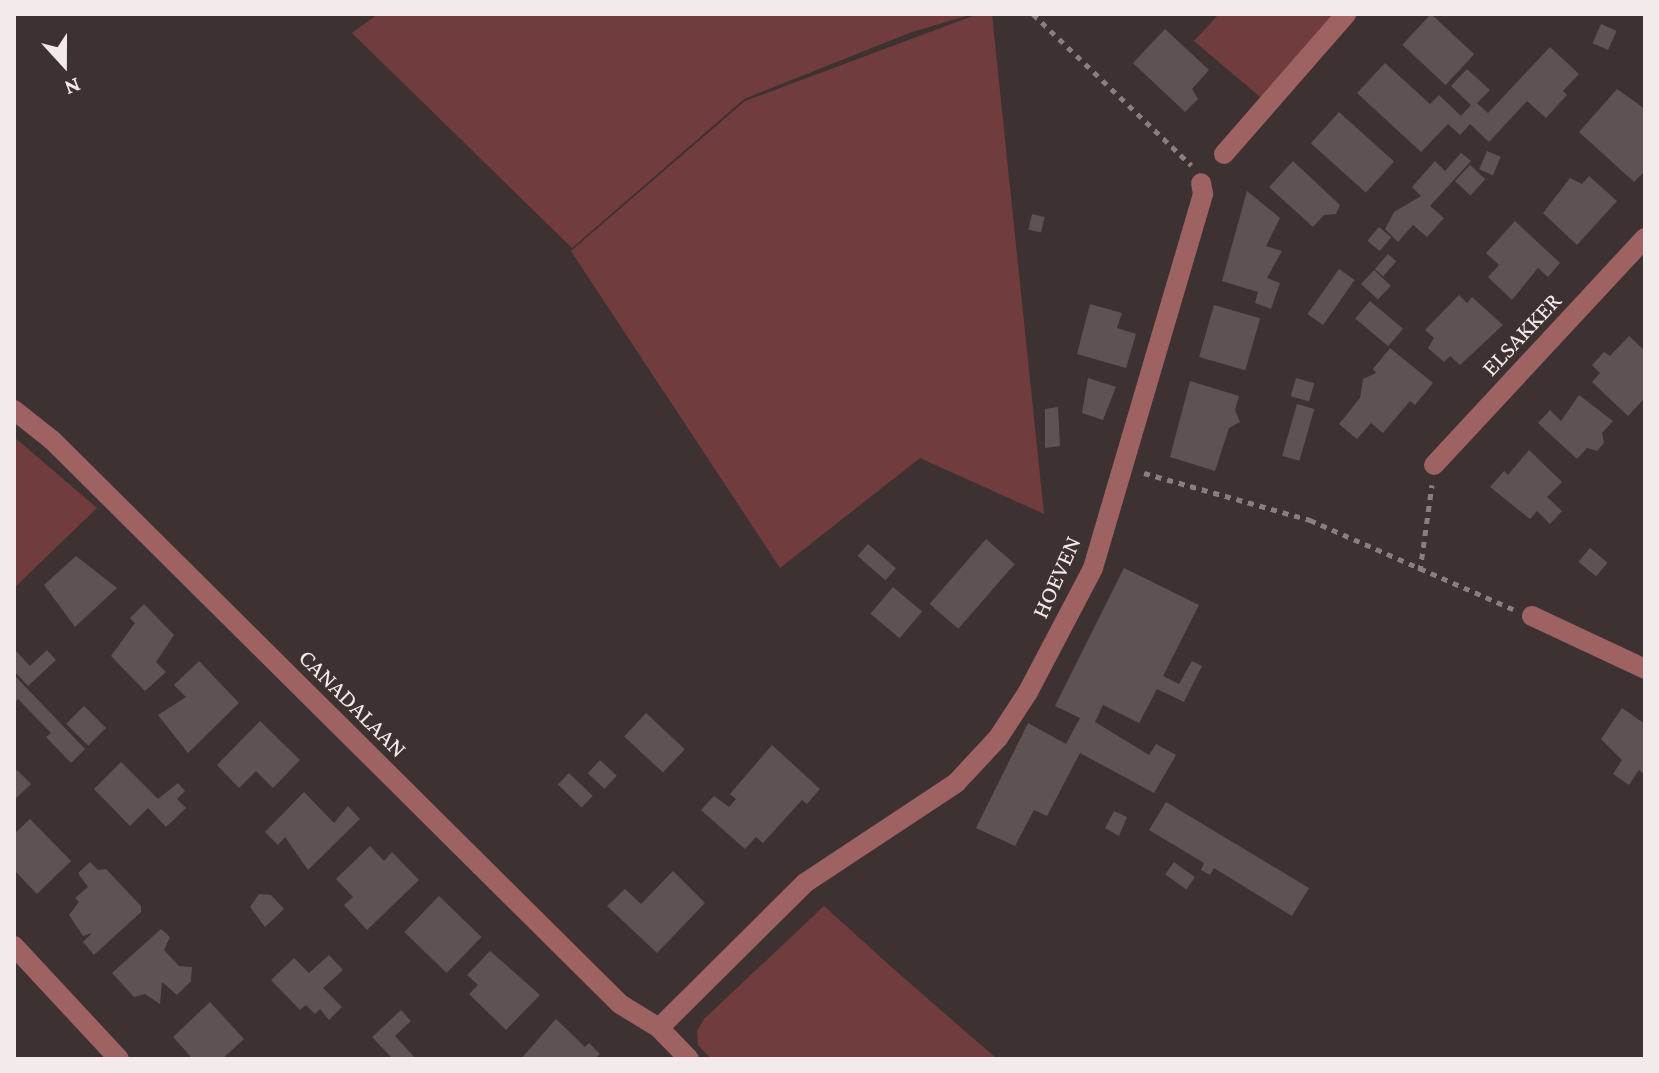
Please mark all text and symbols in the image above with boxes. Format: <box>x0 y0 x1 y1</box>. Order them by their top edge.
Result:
north arrow <box>24 24 104 104</box>
text: N <box>61 73 84 101</box>
street label: ELSAKKER <box>1475 286 1567 382</box>
street label: HOEVEN <box>1025 531 1087 623</box>
street label: CANADALAAN <box>293 643 413 763</box>

